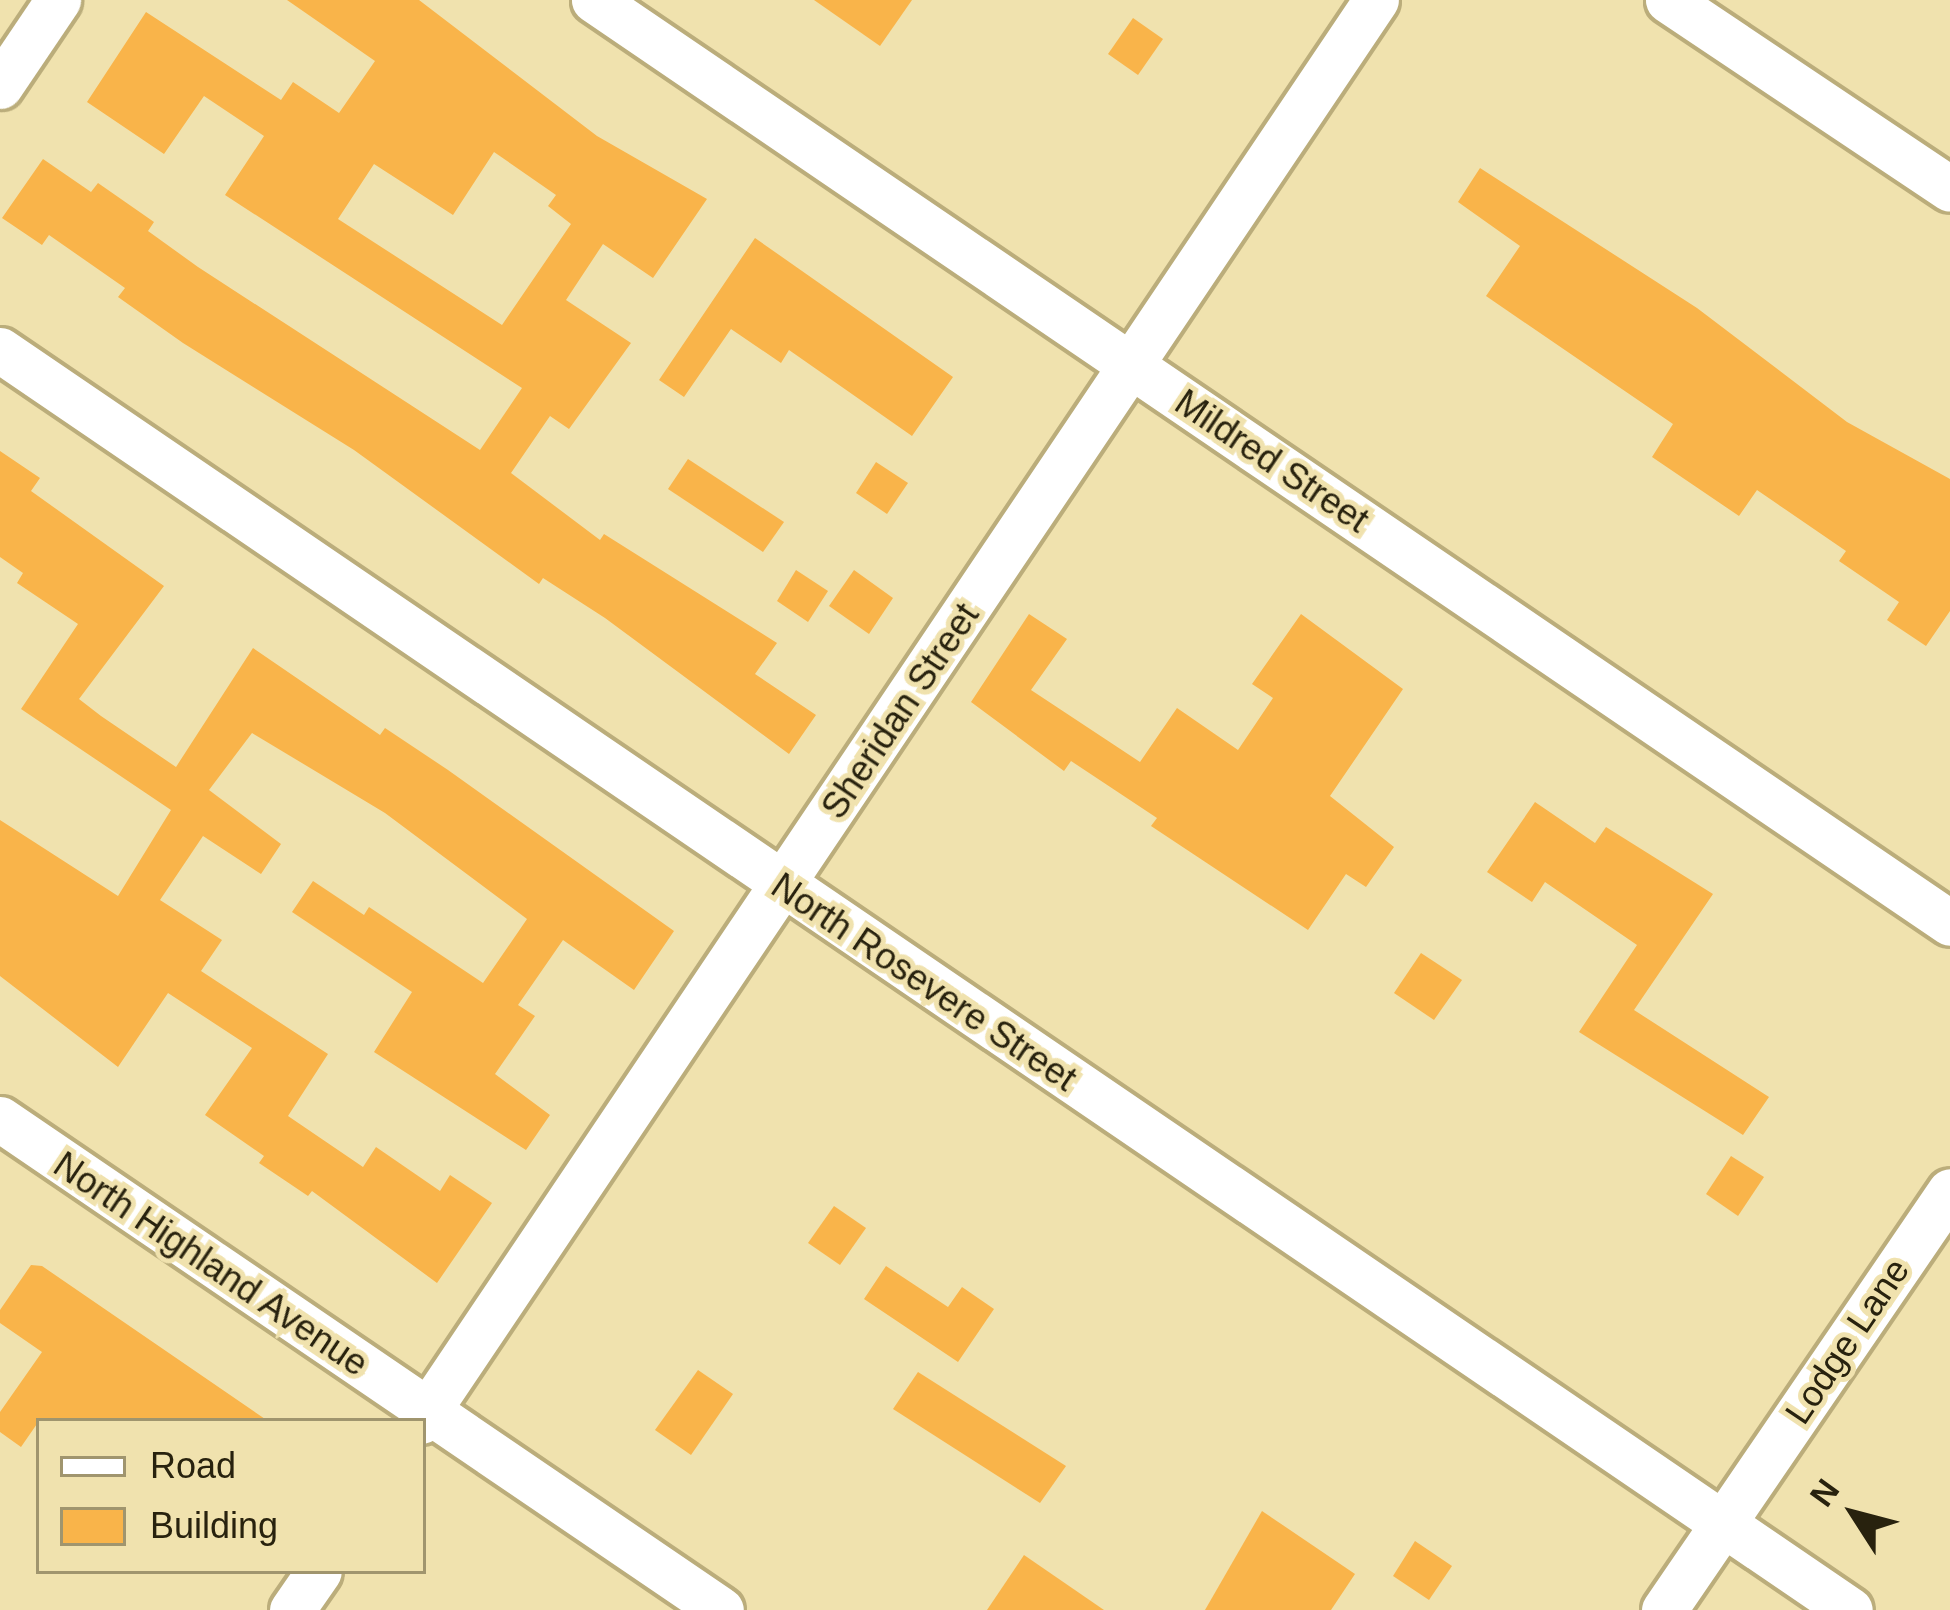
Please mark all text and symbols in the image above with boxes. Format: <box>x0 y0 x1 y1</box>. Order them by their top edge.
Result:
street label: Mildred Street <box>1167 380 1377 542</box>
street label: Sheridan Street <box>812 595 988 827</box>
street label: North Rosevere Street <box>763 864 1085 1100</box>
street label: North Highland Avenue <box>45 1142 377 1386</box>
street label: Lodge Lane <box>1776 1250 1918 1432</box>
legend <box>36 1418 426 1574</box>
text: Road <box>150 1445 236 1486</box>
north arrow <box>1794 1454 1914 1574</box>
text: N <box>1802 1472 1846 1513</box>
text: Building <box>150 1505 278 1546</box>

